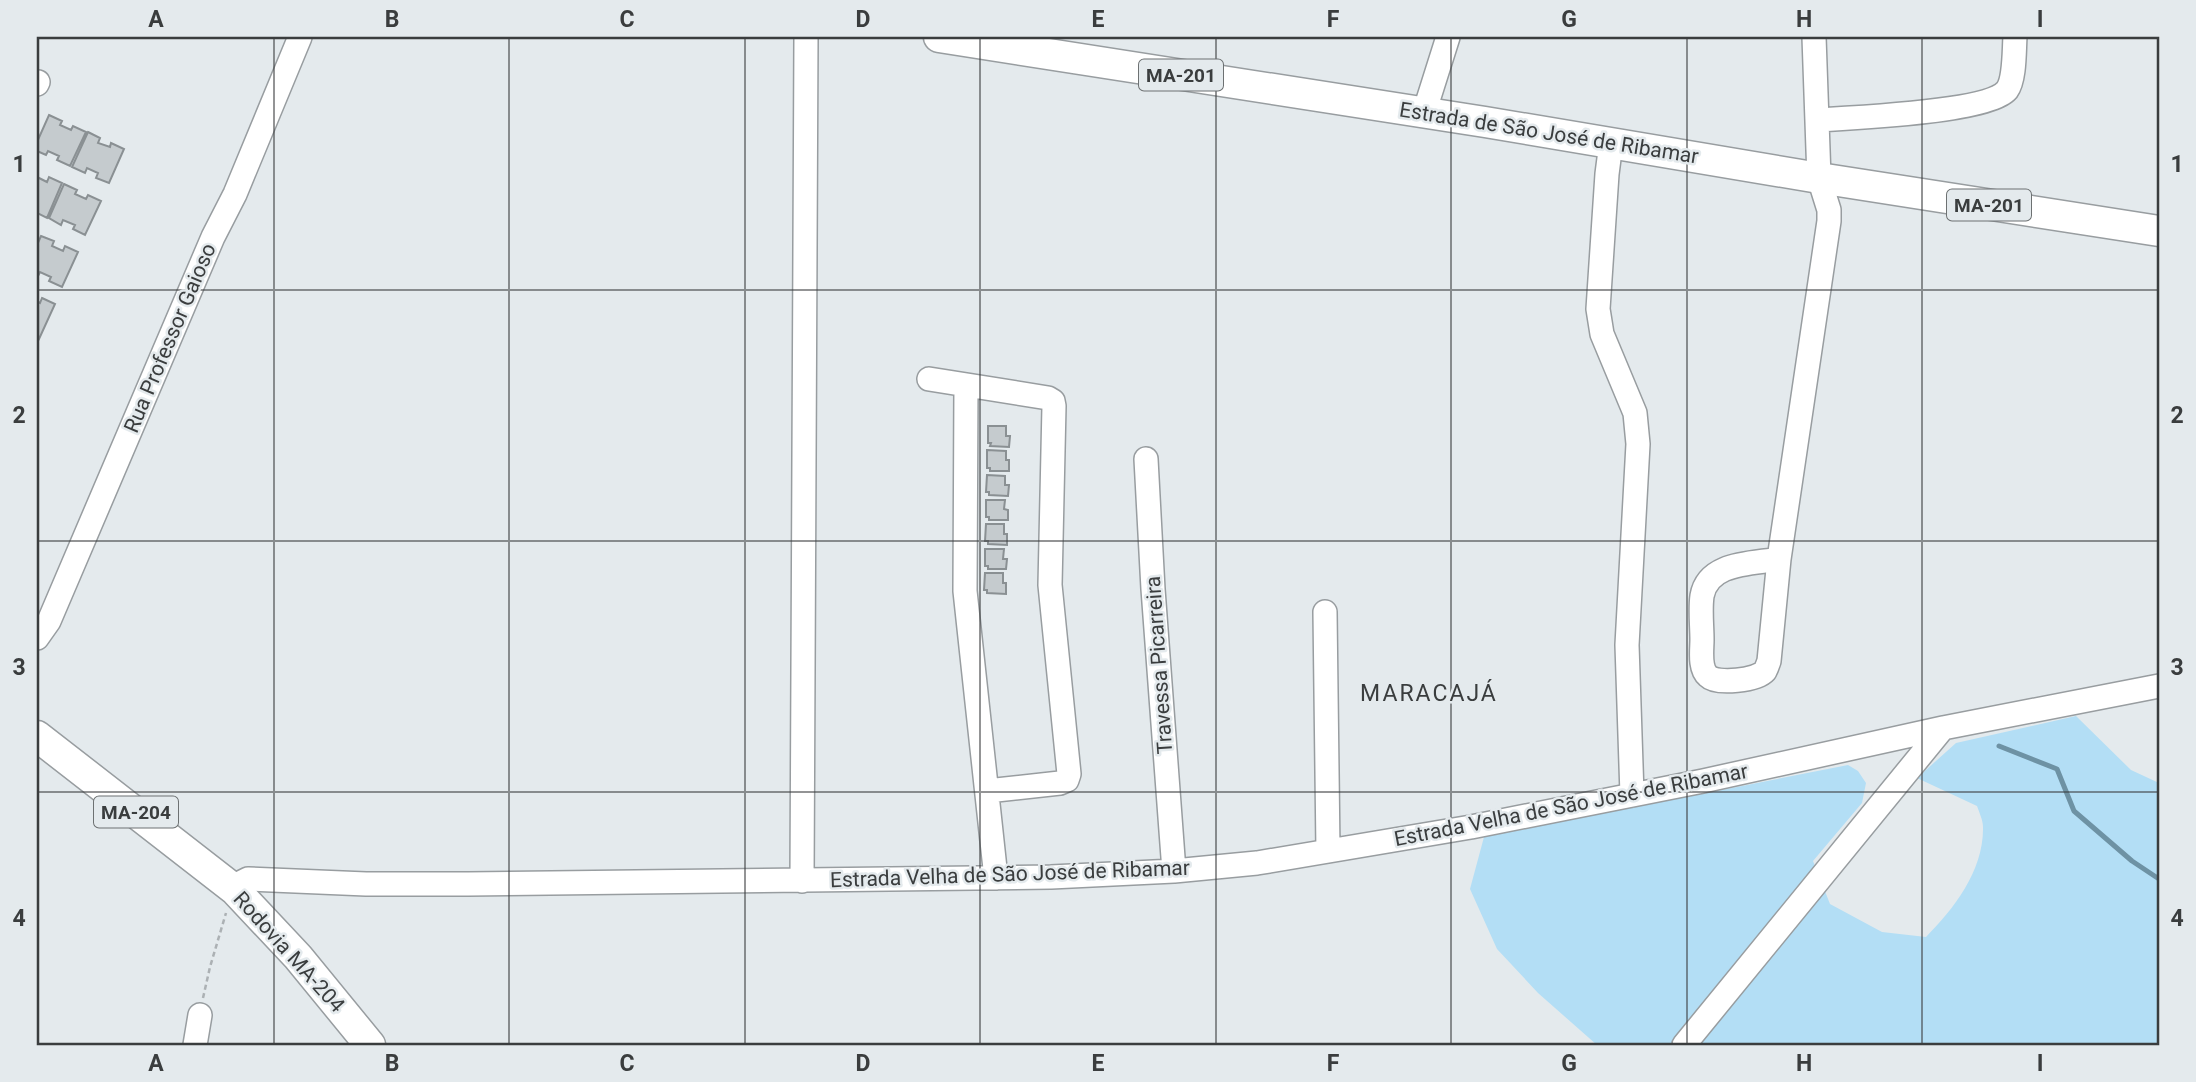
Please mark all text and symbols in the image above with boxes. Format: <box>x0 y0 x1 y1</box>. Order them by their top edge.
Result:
text: A <box>148 6 164 33</box>
text: B <box>385 6 399 33</box>
text: C <box>619 6 635 33</box>
text: D <box>856 6 870 33</box>
text: E <box>1092 6 1105 33</box>
text: F <box>1327 6 1340 33</box>
text: G <box>1561 6 1577 33</box>
text: H <box>1796 6 1812 33</box>
text: I <box>2037 6 2043 33</box>
road number: MA-201 <box>1139 60 1223 90</box>
street label: Estrada de São José de Ribamar <box>1398 97 1700 169</box>
text: 1 <box>12 151 26 178</box>
text: 1 <box>2170 151 2184 178</box>
road number: MA-201 <box>1947 190 2031 220</box>
street label: Rua Professor Gaioso <box>119 240 221 436</box>
text: 2 <box>12 402 26 429</box>
text: 2 <box>2170 402 2184 429</box>
street label: Travessa Picarreira <box>1141 575 1177 755</box>
text: 3 <box>12 654 26 681</box>
text: 3 <box>2170 654 2184 681</box>
district label: MARACAJÁ <box>1360 679 1498 707</box>
street label: Estrada Velha de São José de Ribamar <box>1392 759 1750 851</box>
road number: MA-204 <box>94 796 178 828</box>
street label: Estrada Velha de São José de Ribamar <box>830 856 1190 892</box>
street label: Rodovia MA-204 <box>229 887 350 1017</box>
text: 4 <box>12 905 26 932</box>
text: 4 <box>2170 905 2184 932</box>
text: A <box>148 1050 164 1077</box>
text: B <box>385 1050 399 1077</box>
text: C <box>619 1050 635 1077</box>
text: D <box>856 1050 870 1077</box>
text: E <box>1092 1050 1105 1077</box>
text: F <box>1327 1050 1340 1077</box>
text: G <box>1561 1050 1577 1077</box>
text: H <box>1796 1050 1812 1077</box>
text: I <box>2037 1050 2043 1077</box>

